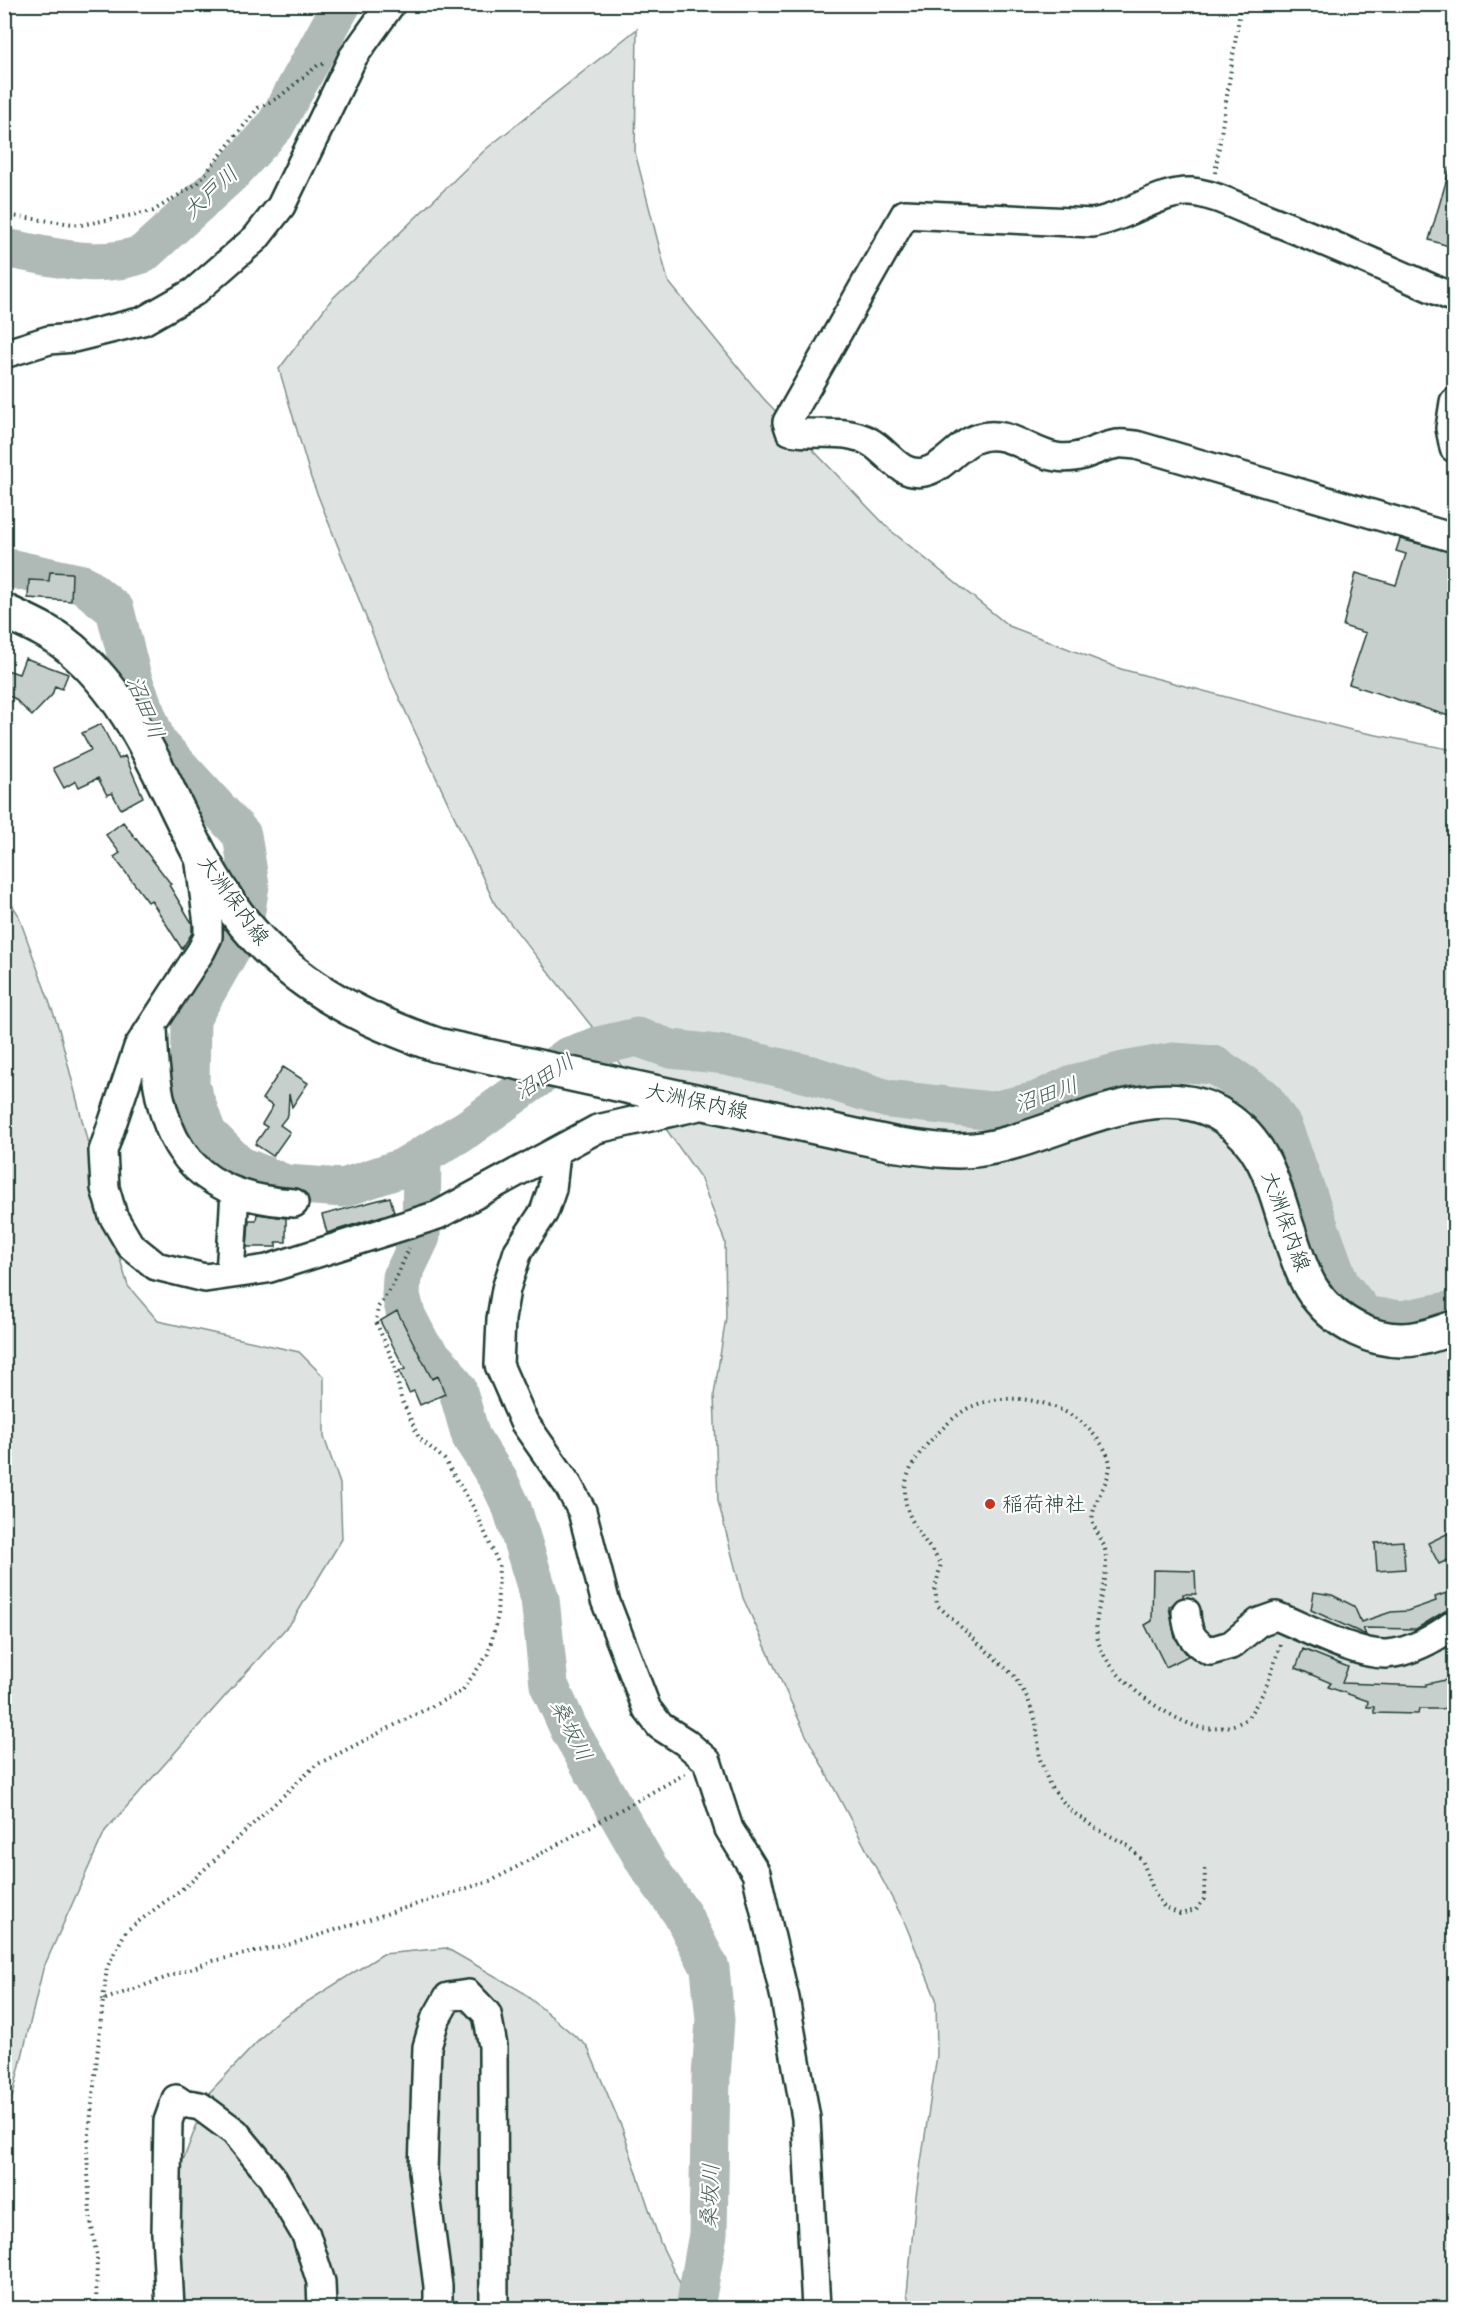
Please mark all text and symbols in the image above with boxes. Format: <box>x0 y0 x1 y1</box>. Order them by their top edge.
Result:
water label: 大戸川 <box>177 160 244 225</box>
water label: 沼田川 <box>120 672 170 743</box>
street label: 大洲保内線 <box>192 850 275 951</box>
water label: 沼田川 <box>509 1047 580 1106</box>
water label: 沼田川 <box>1011 1071 1082 1119</box>
street label: 大洲保内線 <box>643 1077 751 1126</box>
street label: 大洲保内線 <box>1255 1167 1316 1275</box>
place label: 稲荷神社 <box>1002 1491 1086 1518</box>
marker: 稲荷神社 <box>983 1497 997 1511</box>
water label: 桑坂川 <box>544 1695 599 1766</box>
water label: 桑坂川 <box>695 2163 725 2230</box>

